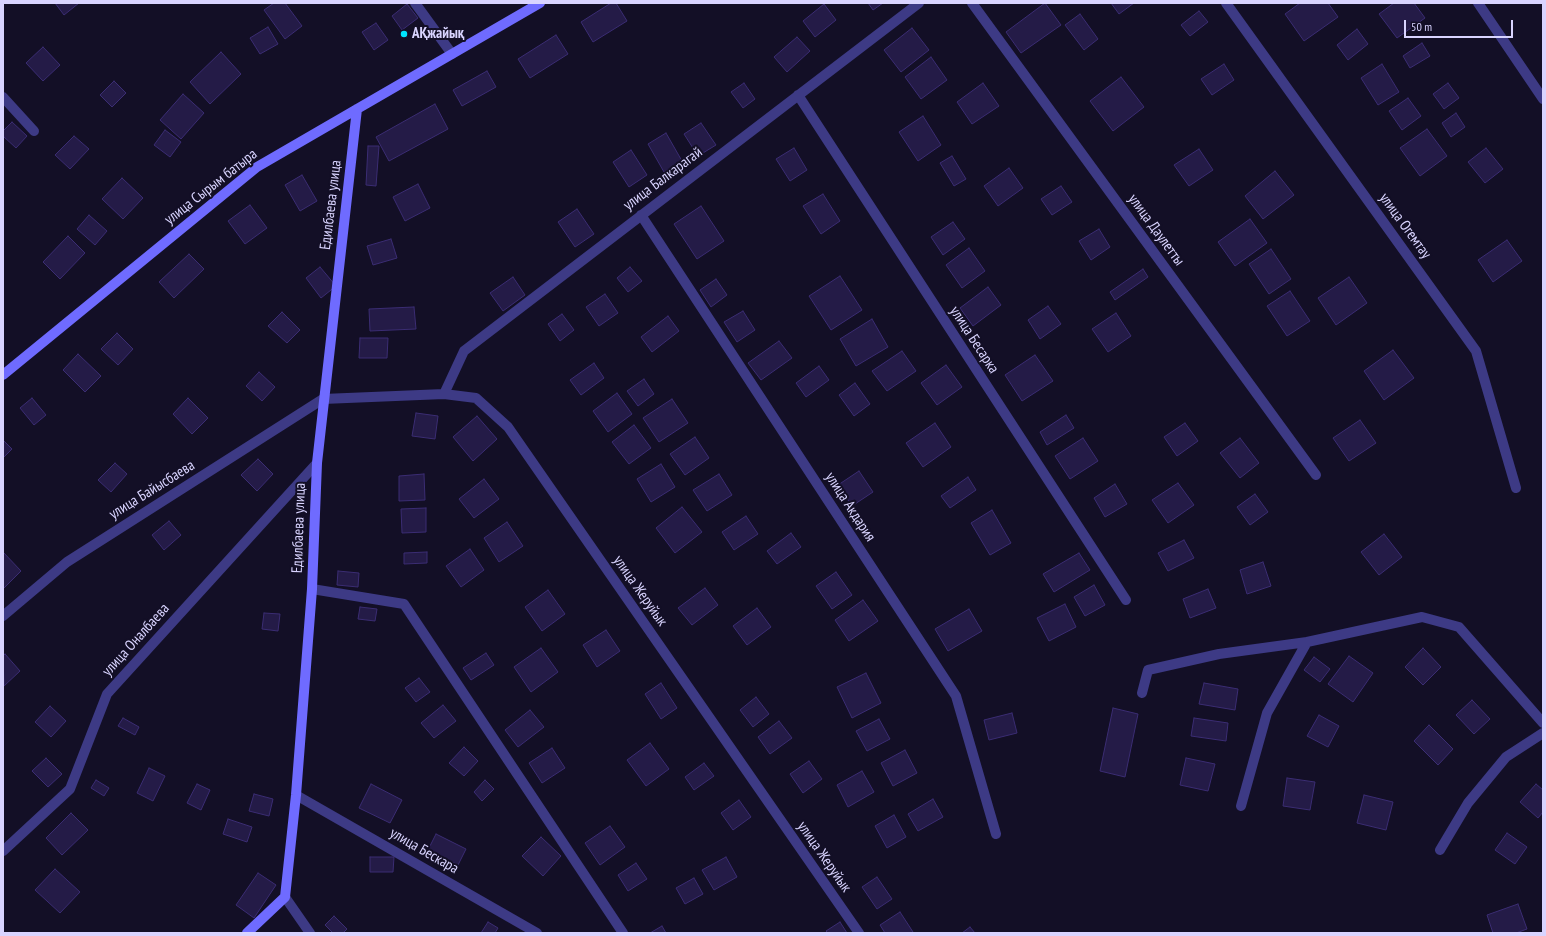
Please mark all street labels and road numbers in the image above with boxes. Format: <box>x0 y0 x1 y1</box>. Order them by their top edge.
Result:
street label: улица Балкарагай <box>620 144 706 214</box>
street label: улица Сырым батыра <box>161 145 261 229</box>
street label: Едилбаева улица <box>317 159 345 251</box>
street label: улица Огемтау <box>1375 190 1435 262</box>
street label: улица Даулетты <box>1124 191 1188 269</box>
street label: улица Бесарка <box>946 303 1002 377</box>
street label: улица Байысбаева <box>106 457 198 523</box>
street label: улица Акдария <box>821 469 879 545</box>
street label: Едилбаева улица <box>288 483 310 573</box>
street label: улица Жеруйык <box>609 552 671 630</box>
street label: улица Оналбаева <box>99 600 173 680</box>
street label: улица Жеруйык <box>793 818 855 896</box>
street label: улица Бескара <box>386 824 462 878</box>

